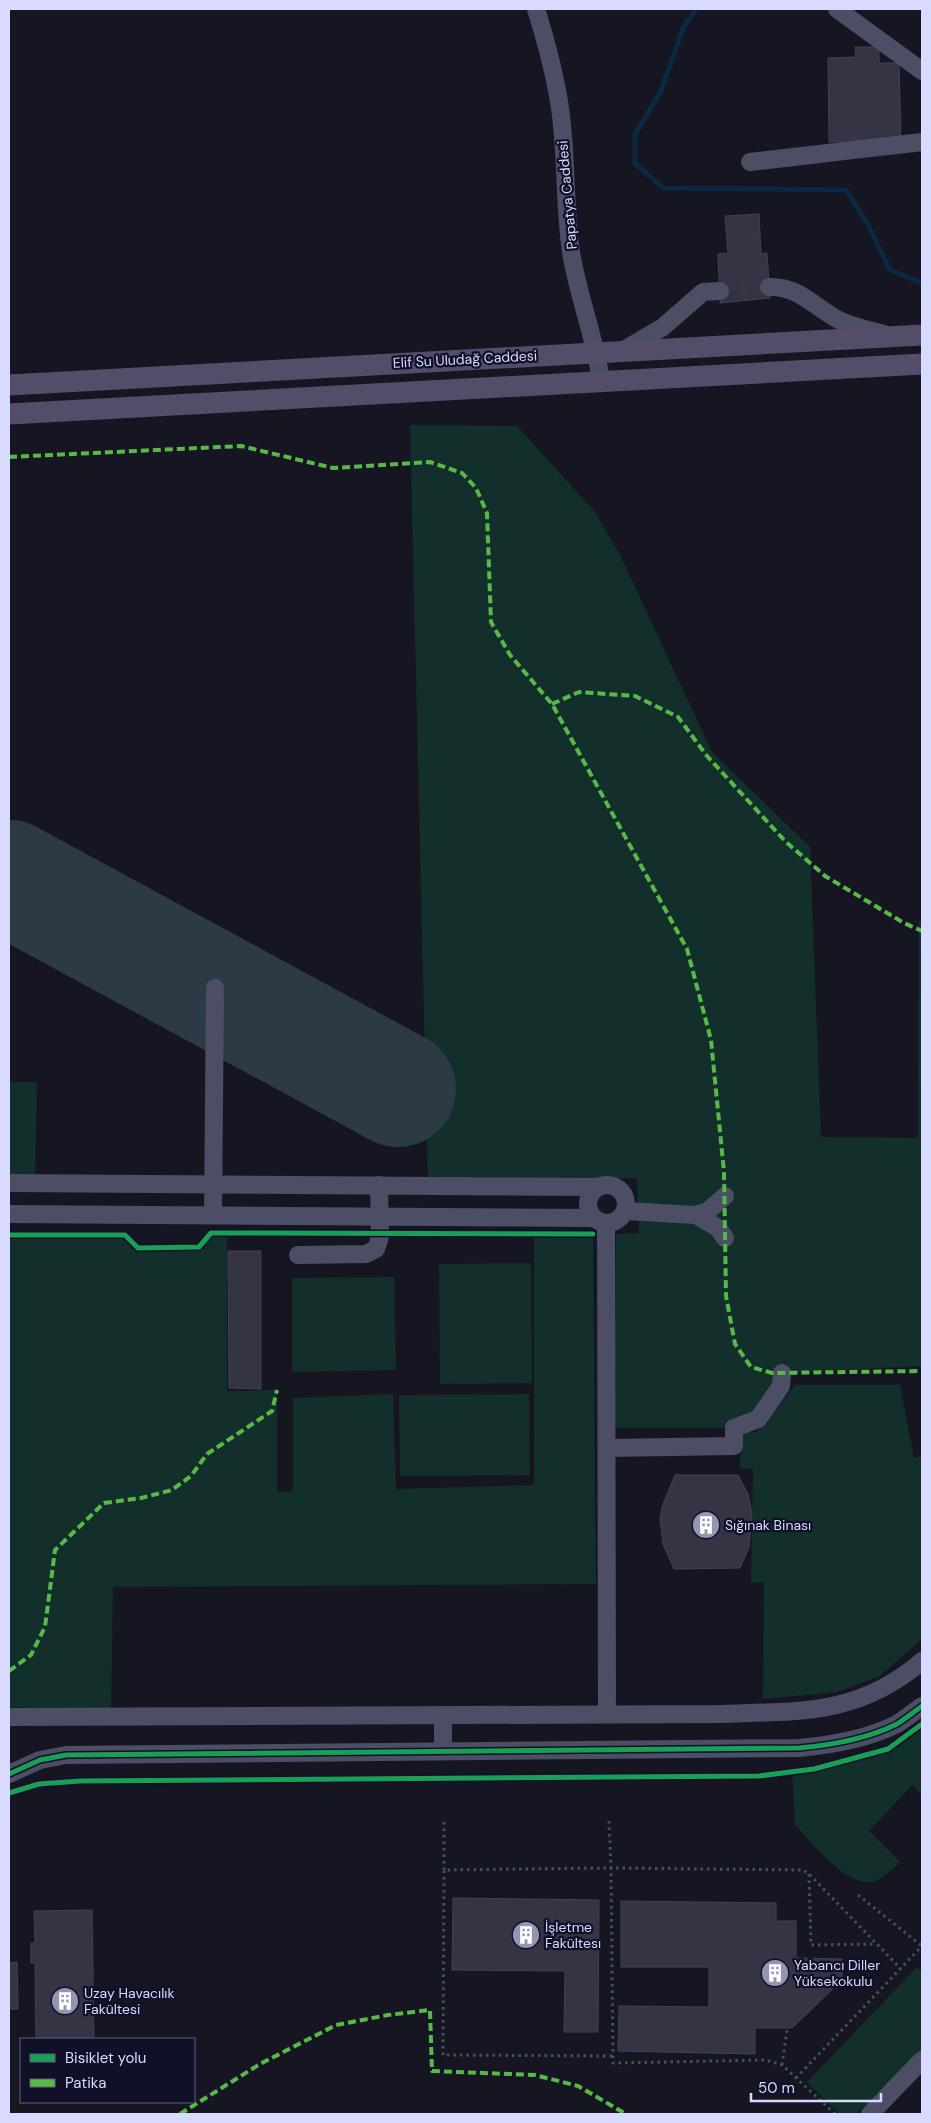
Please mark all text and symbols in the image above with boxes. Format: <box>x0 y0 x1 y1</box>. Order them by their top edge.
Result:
street label: Papatya Caddesi <box>553 140 581 250</box>
street label: Elif Su Uludağ Caddesi <box>392 346 538 372</box>
building icon: Sığınak Binası <box>691 1510 721 1540</box>
place label: Sığınak Binası <box>725 1516 811 1534</box>
place label: İşletme Fakültesı <box>545 1918 601 1952</box>
building icon: İşletme Fakültesı <box>511 1920 541 1950</box>
place label: Yabancı Diller Yüksekokulu <box>794 1956 880 1990</box>
building icon: Yabancı Diller Yüksekokulu <box>760 1958 790 1988</box>
place label: Uzay Havacılık Fakültesi <box>84 1984 174 2018</box>
building icon: Uzay Havacılık Fakültesi <box>50 1986 80 2016</box>
legend <box>20 2038 195 2103</box>
text: Bisiklet yolu <box>65 2048 146 2068</box>
scale bar <box>751 2070 881 2102</box>
text: Patika <box>65 2073 106 2093</box>
text: 50 m <box>758 2078 795 2098</box>

